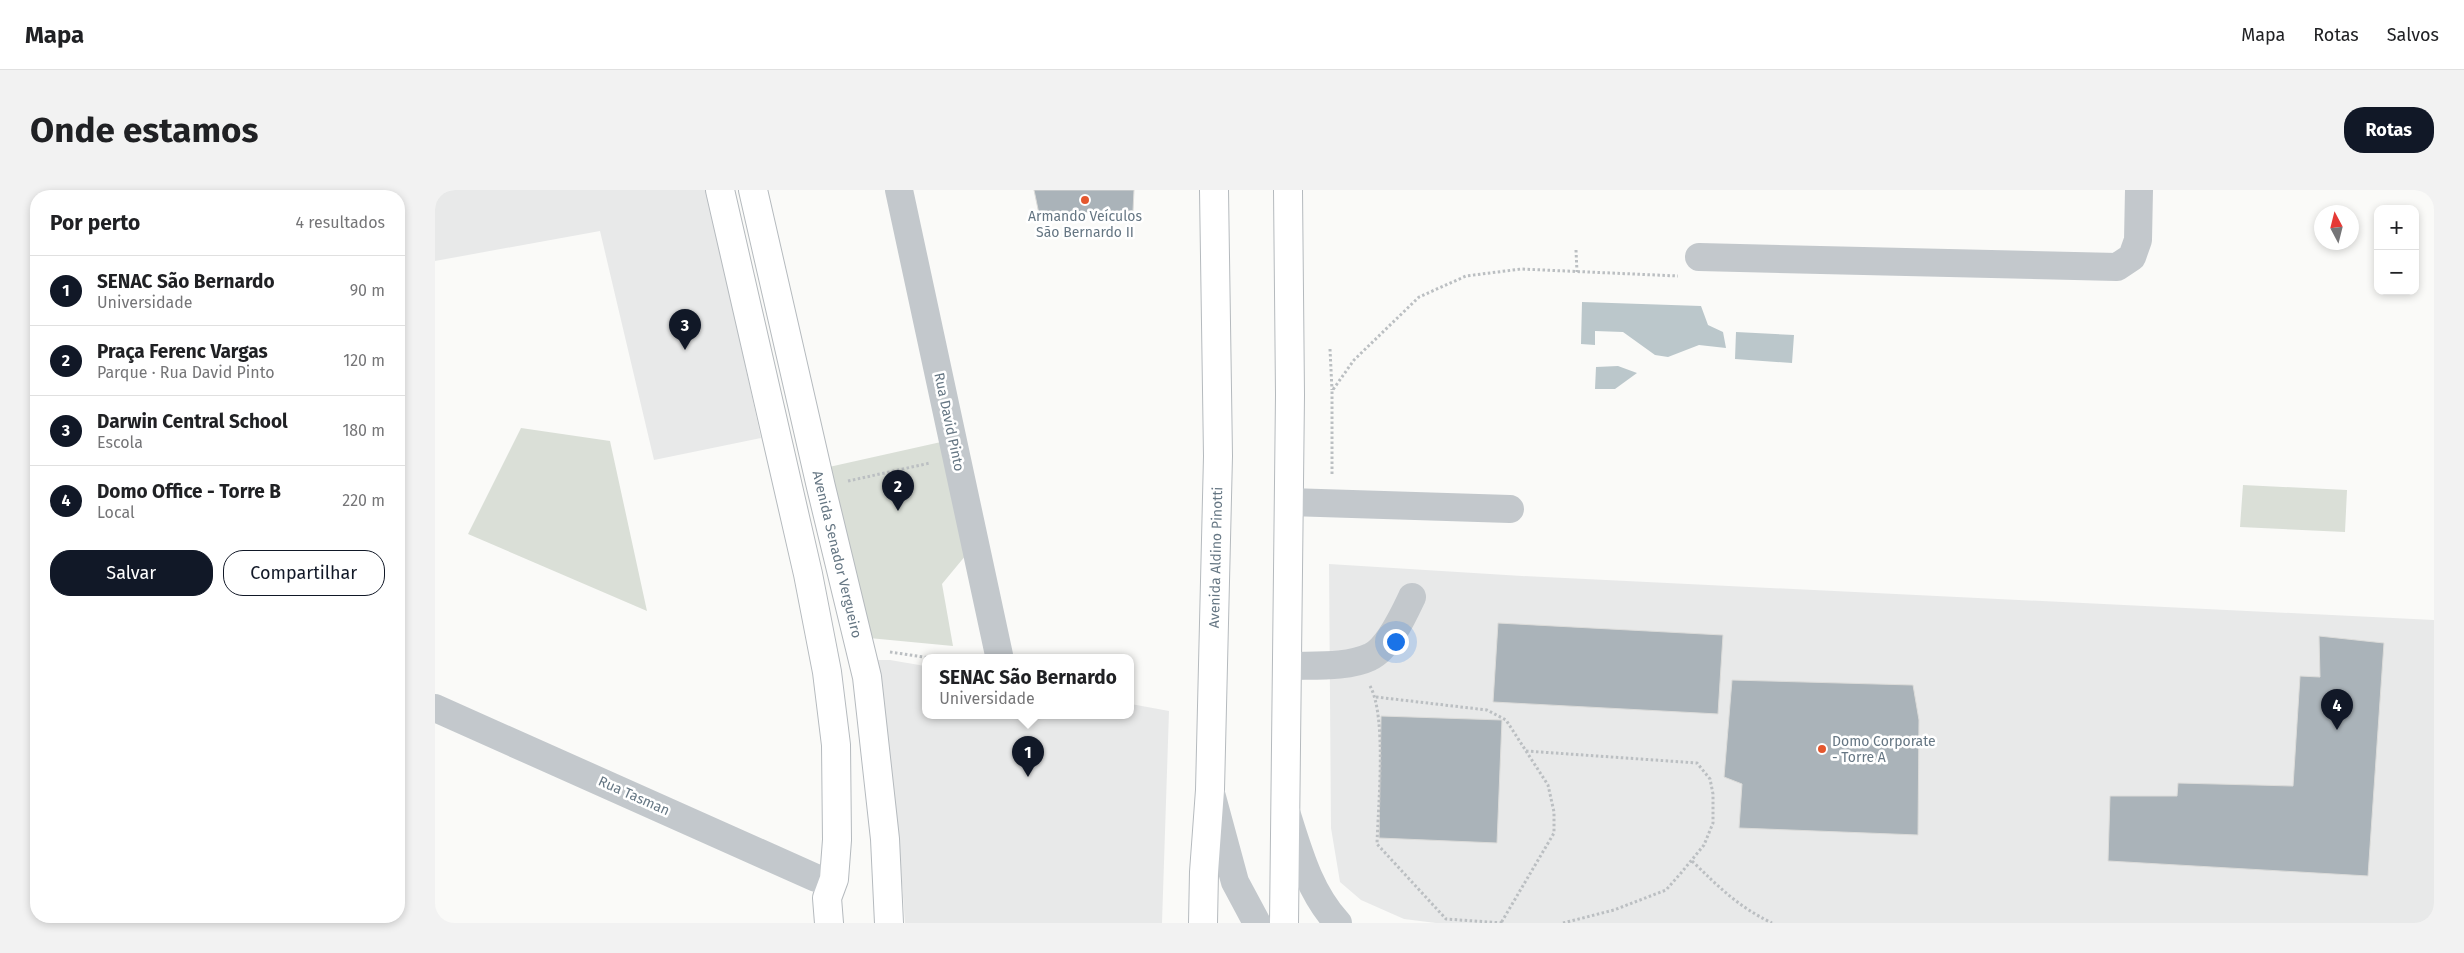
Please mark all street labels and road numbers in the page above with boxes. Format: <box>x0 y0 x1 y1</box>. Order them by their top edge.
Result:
street label: Rua David Pinto <box>930 371 968 473</box>
street label: Avenida Senador Vergueiro <box>809 469 866 640</box>
street label: Avenida Aldino Pinotti <box>1205 486 1226 628</box>
street label: Rua Tasman <box>596 773 672 819</box>

